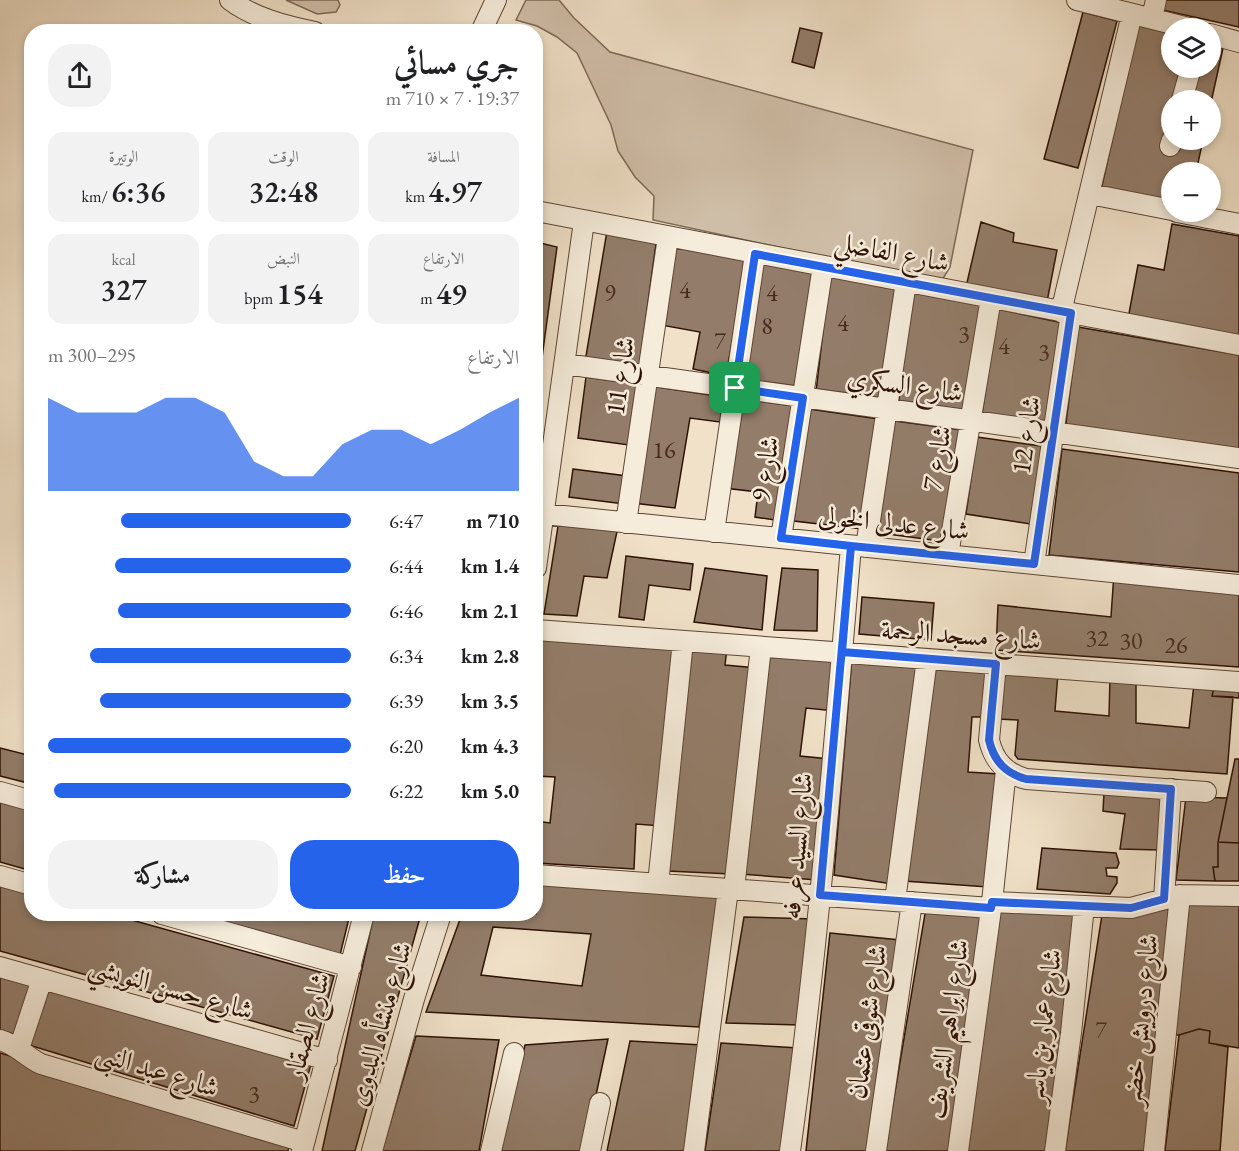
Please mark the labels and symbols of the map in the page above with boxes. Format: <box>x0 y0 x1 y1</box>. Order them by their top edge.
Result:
street label: شارع الفاضلي <box>830 223 952 289</box>
house number: 4 <box>679 274 691 305</box>
house number: 9 <box>604 277 616 308</box>
house number: 4 <box>766 277 778 308</box>
house number: 4 <box>837 307 849 338</box>
house number: 8 <box>761 310 773 341</box>
house number: 3 <box>958 318 970 349</box>
house number: 7 <box>714 325 726 356</box>
house number: 4 <box>998 330 1010 361</box>
street label: شارع 11 <box>597 335 647 418</box>
house number: 3 <box>1038 336 1050 367</box>
street label: شارع السكري <box>844 359 965 415</box>
pin <box>709 362 760 413</box>
street label: شارع 12 <box>1003 394 1053 477</box>
street label: شارع 7 <box>914 423 964 494</box>
house number: 16 <box>652 434 676 465</box>
street label: شارع 9 <box>742 434 792 505</box>
street label: شارع عدلى الخولى <box>816 497 971 553</box>
street label: شارع مسجد الرحمة <box>880 611 1042 663</box>
house number: 32 <box>1085 622 1109 653</box>
house number: 30 <box>1119 625 1143 656</box>
house number: 26 <box>1164 629 1188 660</box>
street label: شارع السيد عرفه <box>773 771 825 921</box>
street label: شارع درويش خضر <box>1113 933 1171 1111</box>
street label: شارع منشأه البدوى <box>338 937 424 1111</box>
street label: شارع ابراهيم الشريف <box>917 937 986 1122</box>
street label: شارع شوقى عثمان <box>838 943 900 1102</box>
street label: شارع حسن النويشي <box>83 947 257 1035</box>
street label: شارع عمار بن ياسر <box>1015 947 1074 1108</box>
street label: شارع الصقار <box>275 968 342 1087</box>
house number: 7 <box>1095 1014 1107 1045</box>
street label: شارع عبد النبى <box>90 1034 223 1110</box>
house number: 3 <box>248 1078 260 1109</box>

